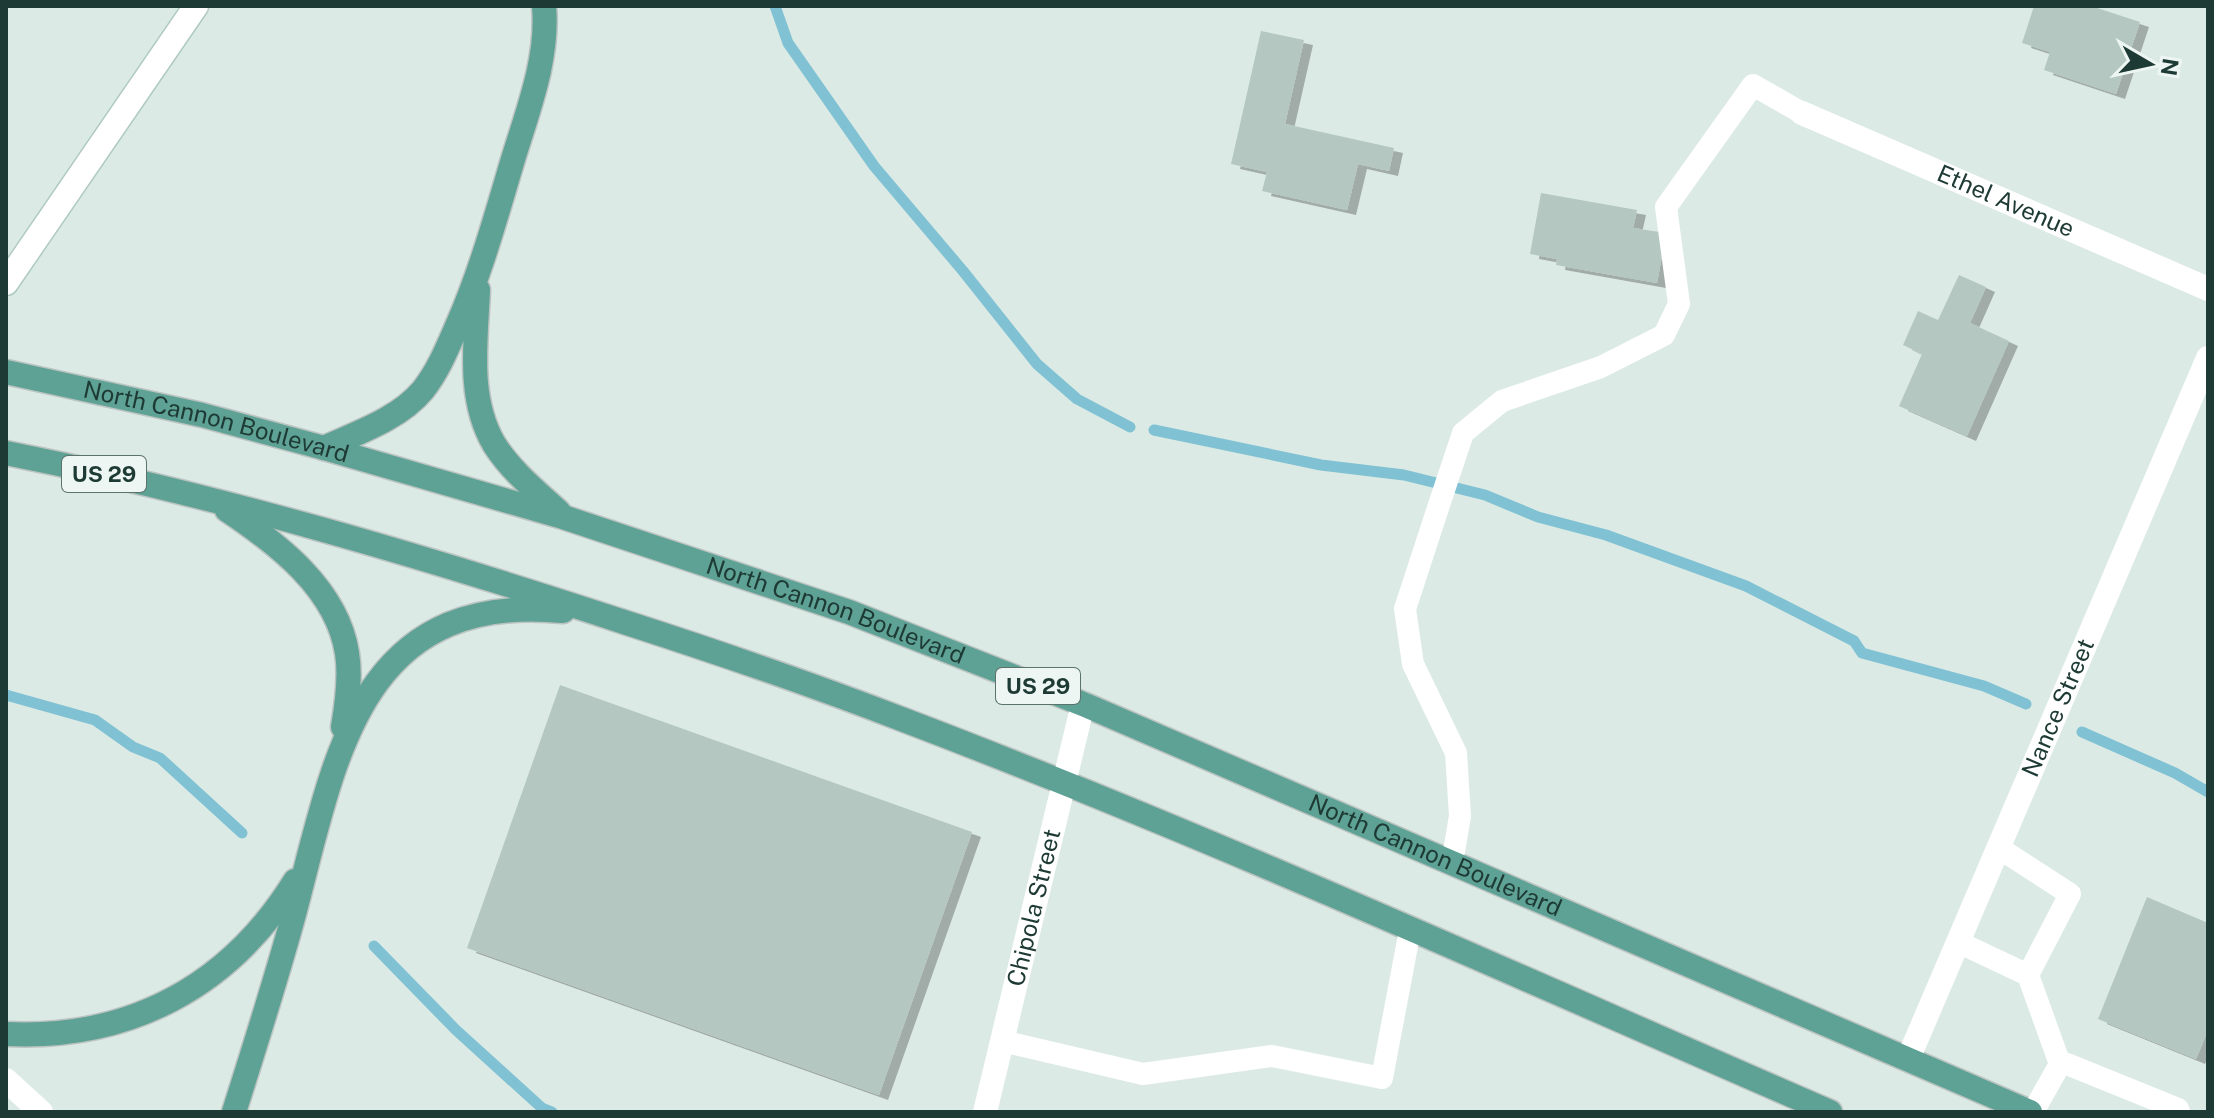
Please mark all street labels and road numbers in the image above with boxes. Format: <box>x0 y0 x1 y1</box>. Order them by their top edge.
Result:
street label: Ethel Avenue <box>1933 158 2079 242</box>
street label: North Cannon Boulevard <box>81 374 352 468</box>
road number: US 29 <box>62 456 146 492</box>
street label: North Cannon Boulevard <box>703 551 969 669</box>
street label: Nance Street <box>2015 634 2099 781</box>
road number: US 29 <box>996 668 1080 704</box>
street label: North Cannon Boulevard <box>1305 788 1566 922</box>
street label: Chipola Street <box>1001 826 1065 989</box>

